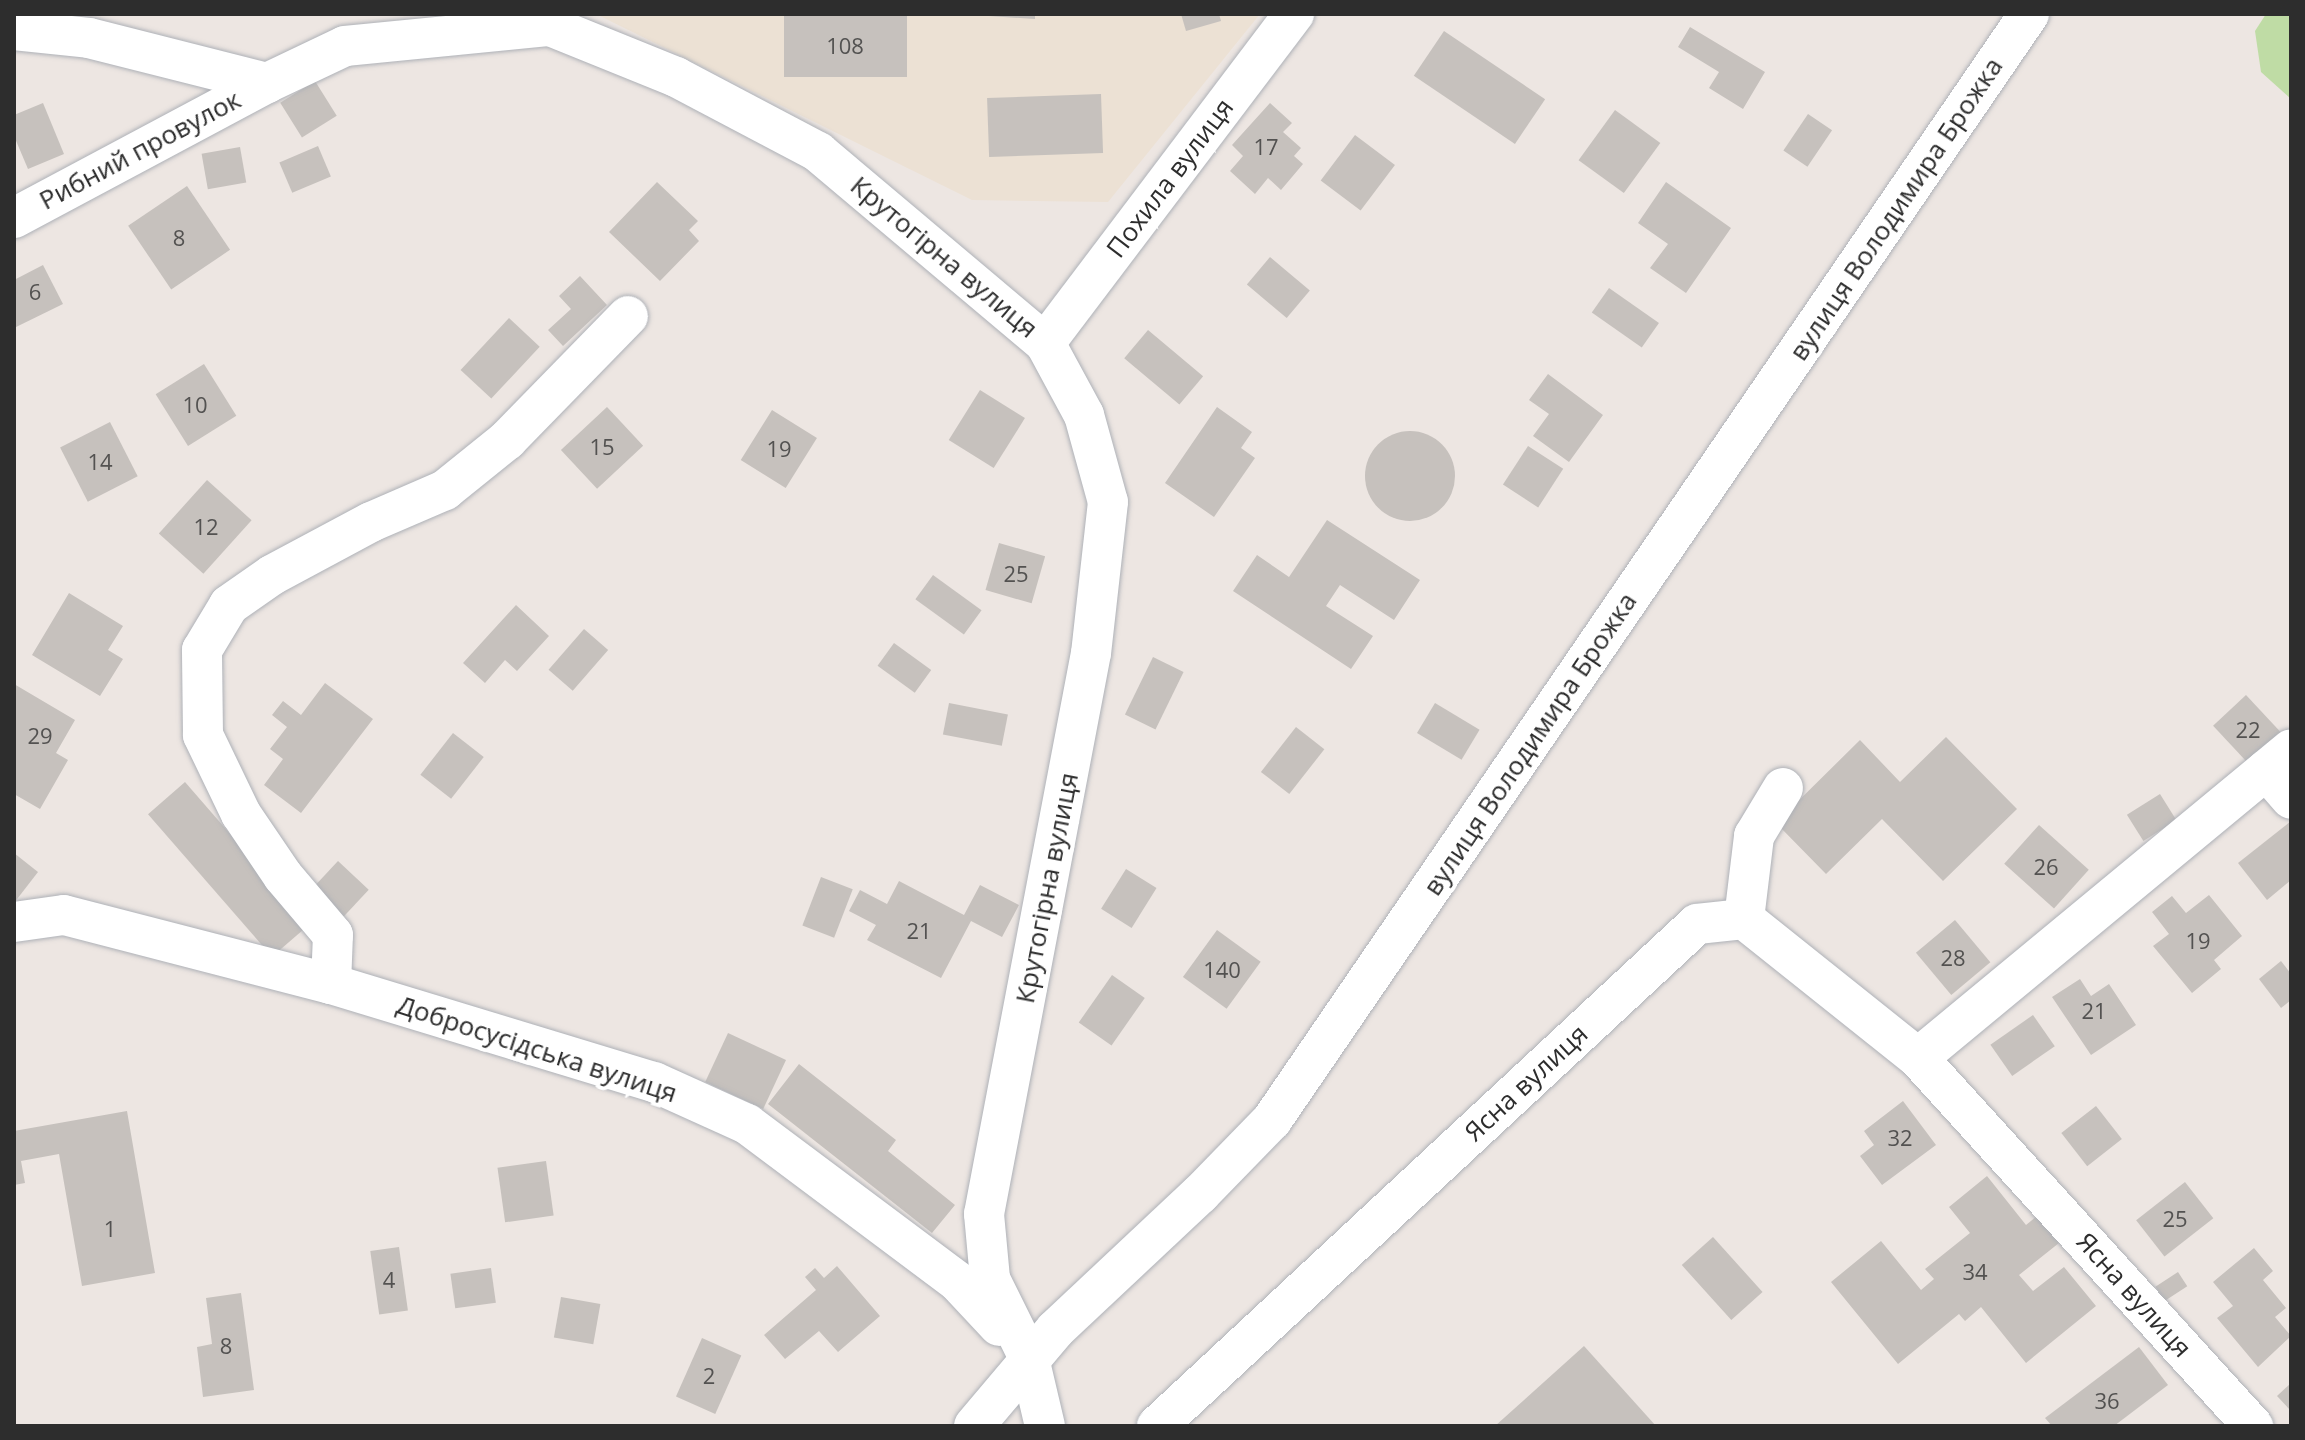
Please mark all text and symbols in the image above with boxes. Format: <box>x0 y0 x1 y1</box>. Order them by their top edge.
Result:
house number: 108 <box>826 33 864 59</box>
street label: вулиця Володимира Брожка <box>1783 52 2009 366</box>
street label: Рибний провулок <box>34 84 246 216</box>
street label: Похила вулиця <box>1100 92 1240 264</box>
house number: 17 <box>1253 134 1279 160</box>
street label: Крутогірна вулиця <box>844 170 1044 344</box>
house number: 8 <box>173 225 185 251</box>
house number: 6 <box>29 279 41 305</box>
house number: 10 <box>182 392 208 418</box>
house number: 15 <box>589 434 615 460</box>
house number: 19 <box>766 436 792 462</box>
house number: 14 <box>87 449 113 475</box>
house number: 12 <box>193 514 219 540</box>
house number: 25 <box>1003 561 1029 587</box>
street label: вулиця Володимира Брожка <box>1417 587 1643 901</box>
house number: 22 <box>2235 717 2261 743</box>
house number: 29 <box>27 723 53 749</box>
street label: Крутогірна вулиця <box>1009 770 1085 1006</box>
house number: 26 <box>2033 854 2059 880</box>
house number: 21 <box>906 918 932 944</box>
house number: 19 <box>2185 928 2211 954</box>
house number: 28 <box>1940 945 1966 971</box>
house number: 140 <box>1203 957 1241 983</box>
street label: Добросусідська вулиця <box>393 989 681 1109</box>
house number: 21 <box>2081 998 2107 1024</box>
street label: Ясна вулиця <box>1458 1018 1594 1148</box>
house number: 32 <box>1887 1125 1913 1151</box>
house number: 25 <box>2162 1206 2188 1232</box>
house number: 1 <box>104 1216 116 1242</box>
street label: Ясна вулиця <box>2070 1226 2198 1364</box>
house number: 34 <box>1962 1259 1988 1285</box>
house number: 4 <box>383 1267 395 1293</box>
house number: 8 <box>220 1333 232 1359</box>
house number: 2 <box>703 1363 715 1389</box>
house number: 36 <box>2094 1388 2120 1414</box>

